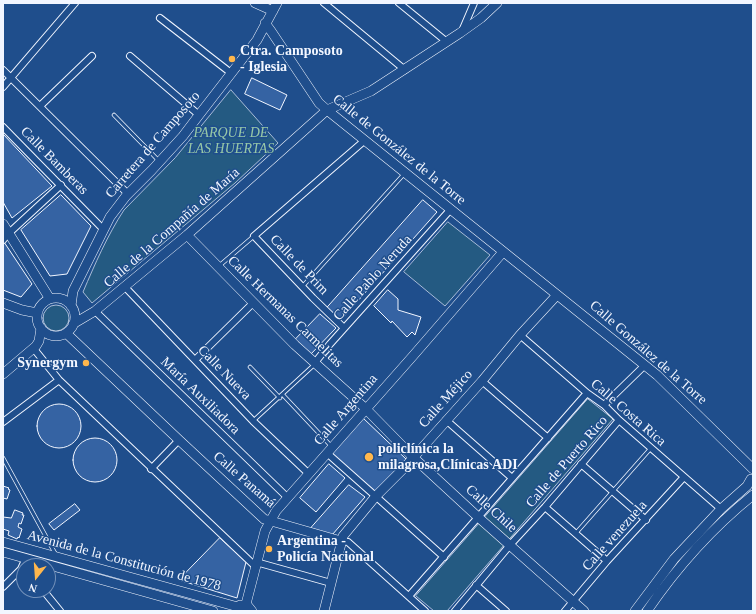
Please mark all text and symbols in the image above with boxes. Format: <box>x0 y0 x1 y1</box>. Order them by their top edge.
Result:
place label: Ctra. Camposoto - Iglesia <box>240 43 343 76</box>
marker: Ctra. Camposoto - Iglesia <box>227 54 237 64</box>
street label: Carretera de Camposoto <box>102 88 204 202</box>
street label: Calle de González de la Torre <box>329 91 469 209</box>
street label: Calle Bamberas <box>17 124 91 198</box>
park label: PARQUE DE LAS HUERTAS <box>188 125 274 158</box>
street label: Calle de la Compañía de María <box>101 164 243 292</box>
street label: Calle de Prim <box>266 231 332 299</box>
street label: Calle Pablo Neruda <box>330 232 416 324</box>
street label: Calle Hermanas Carmelitas <box>224 252 346 372</box>
street label: Calle González de la Torre <box>586 298 710 408</box>
street label: Calle Nueva <box>194 342 254 404</box>
street label: María Auxiliadora <box>157 354 243 438</box>
place label: Synergym <box>17 355 78 371</box>
marker: Synergym <box>81 358 91 368</box>
street label: Calle Méjico <box>415 366 477 432</box>
street label: Calle Argentina <box>311 371 381 449</box>
street label: Calle Costa Rica <box>587 376 669 450</box>
street label: Calle de Puerto Rico <box>523 413 611 511</box>
place label: policlínica la milagrosa,Clínicas ADI <box>378 441 518 474</box>
street label: Calle Panamá <box>209 448 279 512</box>
marker: policlínica la milagrosa,Clínicas ADI <box>363 451 375 463</box>
street label: Calle Chile <box>462 482 520 536</box>
street label: Calle venezuela <box>579 497 651 575</box>
street label: Avenida de la Constitución de 1978 <box>25 527 223 595</box>
place label: Argentina - Policía Nacional <box>277 533 374 566</box>
marker: Argentina - Policía Nacional <box>264 544 274 554</box>
north arrow <box>16 558 56 598</box>
text: N <box>27 582 38 595</box>

